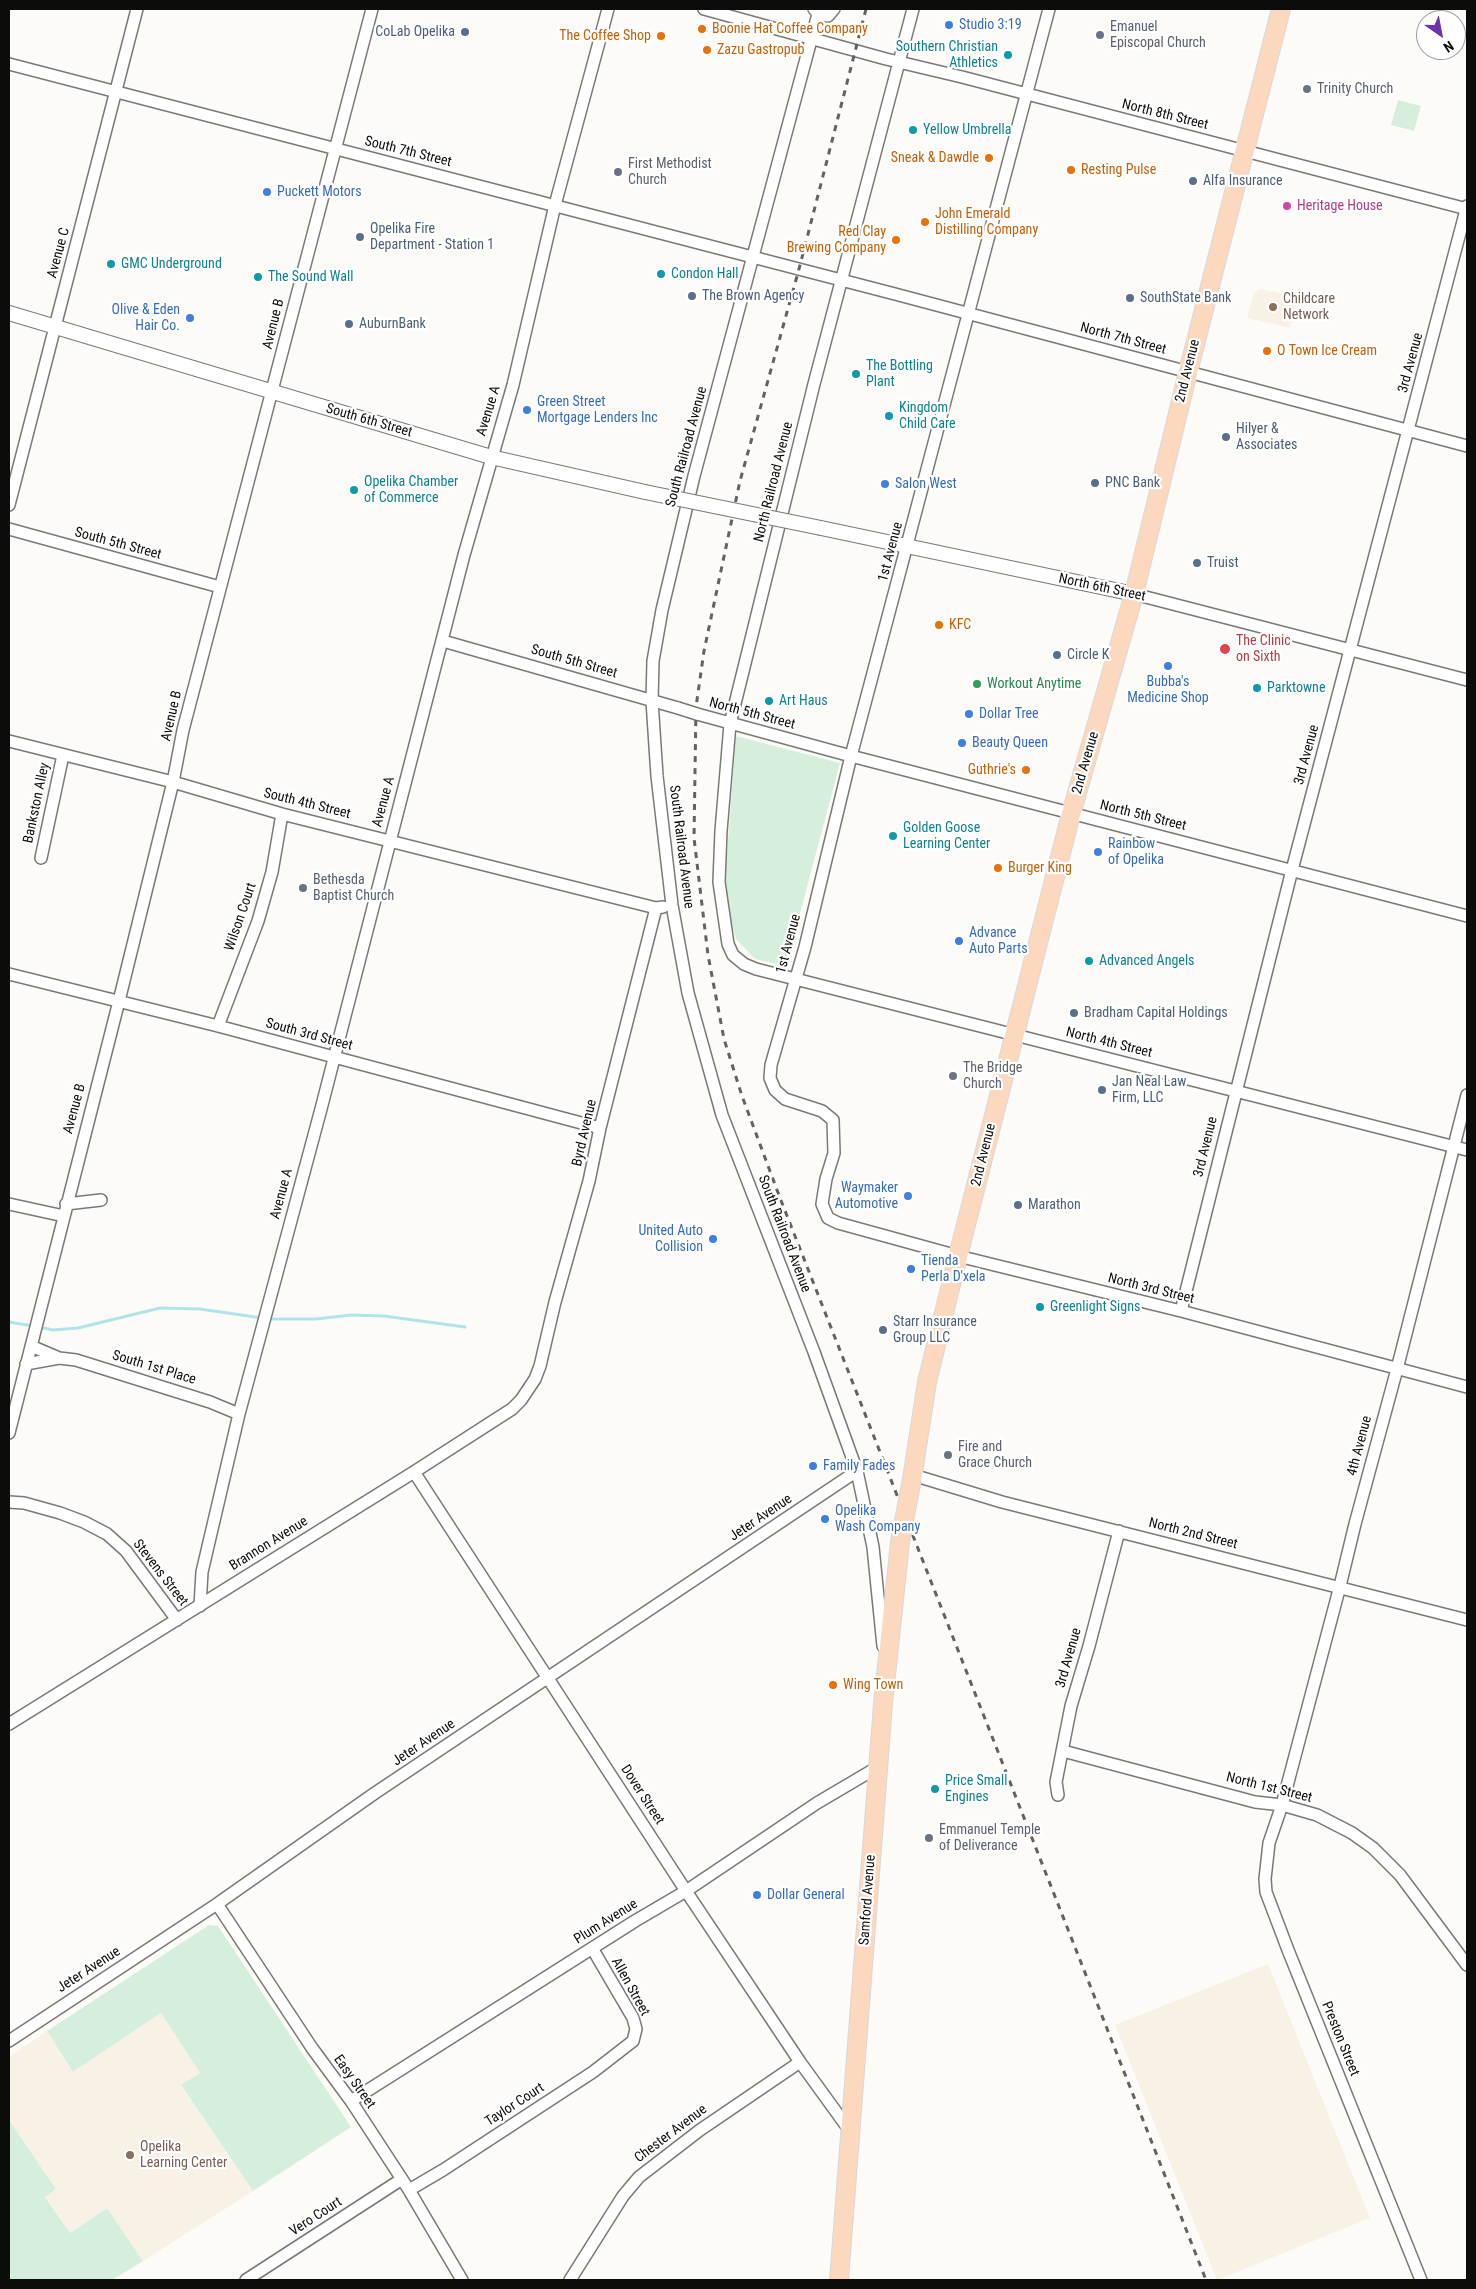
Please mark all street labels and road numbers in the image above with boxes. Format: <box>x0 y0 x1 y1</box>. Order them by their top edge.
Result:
street label: North 8th Street <box>1120 96 1210 134</box>
street label: South 7th Street <box>363 133 453 171</box>
street label: Avenue C <box>44 226 74 280</box>
street label: Avenue B <box>260 297 288 351</box>
street label: North 7th Street <box>1078 319 1168 359</box>
street label: 3rd Avenue <box>1395 331 1427 395</box>
street label: 2nd Avenue <box>1172 338 1204 404</box>
street label: Avenue A <box>473 384 505 438</box>
street label: South Railroad Avenue <box>663 385 711 509</box>
street label: South 6th Street <box>324 401 414 441</box>
street label: North Railroad Avenue <box>751 420 797 544</box>
street label: 1st Avenue <box>875 520 907 584</box>
street label: South 5th Street <box>73 524 163 564</box>
street label: North 6th Street <box>1057 571 1147 605</box>
street label: South 5th Street <box>529 642 619 682</box>
street label: Avenue B <box>158 689 186 743</box>
street label: North 5th Street <box>707 694 797 734</box>
street label: 3rd Avenue <box>1291 723 1323 787</box>
street label: 2nd Avenue <box>1069 730 1103 796</box>
street label: Bankston Alley <box>20 761 54 845</box>
street label: Avenue A <box>369 775 399 829</box>
street label: South Railroad Avenue <box>665 784 697 910</box>
street label: South 4th Street <box>262 785 352 823</box>
street label: North 5th Street <box>1098 797 1188 835</box>
street label: Wilson Court <box>222 881 260 953</box>
street label: 1st Avenue <box>773 912 805 976</box>
street label: South 3rd Street <box>264 1015 354 1055</box>
street label: North 4th Street <box>1064 1024 1154 1062</box>
street label: Avenue B <box>60 1082 90 1136</box>
street label: Byrd Avenue <box>569 1098 601 1168</box>
street label: 3rd Avenue <box>1190 1115 1222 1179</box>
street label: 2nd Avenue <box>968 1122 1000 1188</box>
street label: Avenue A <box>267 1167 297 1221</box>
street label: South Railroad Avenue <box>754 1173 814 1295</box>
street label: North 3rd Street <box>1106 1270 1196 1308</box>
street label: South 1st Place <box>110 1347 198 1389</box>
street label: 4th Avenue <box>1344 1414 1376 1478</box>
street label: Jeter Avenue <box>727 1491 795 1545</box>
street label: Brannon Avenue <box>227 1513 311 1575</box>
street label: North 2nd Street <box>1147 1515 1239 1553</box>
street label: Stevens Street <box>129 1536 191 1610</box>
street label: 3rd Avenue <box>1052 1626 1086 1690</box>
street label: Jeter Avenue <box>390 1716 458 1770</box>
street label: Dover Street <box>617 1762 667 1828</box>
street label: North 1st Street <box>1224 1769 1314 1807</box>
street label: Samford Avenue <box>856 1854 880 1946</box>
street label: Plum Avenue <box>571 1896 641 1948</box>
street label: Jeter Avenue <box>54 1943 124 1997</box>
street label: Allen Street <box>607 1955 653 2019</box>
street label: Preston Street <box>1317 1999 1363 2079</box>
street label: Easy Street <box>329 2052 379 2112</box>
street label: Taylor Court <box>482 2080 548 2130</box>
street label: Chester Avenue <box>632 2101 710 2167</box>
street label: Vero Court <box>287 2194 345 2240</box>

